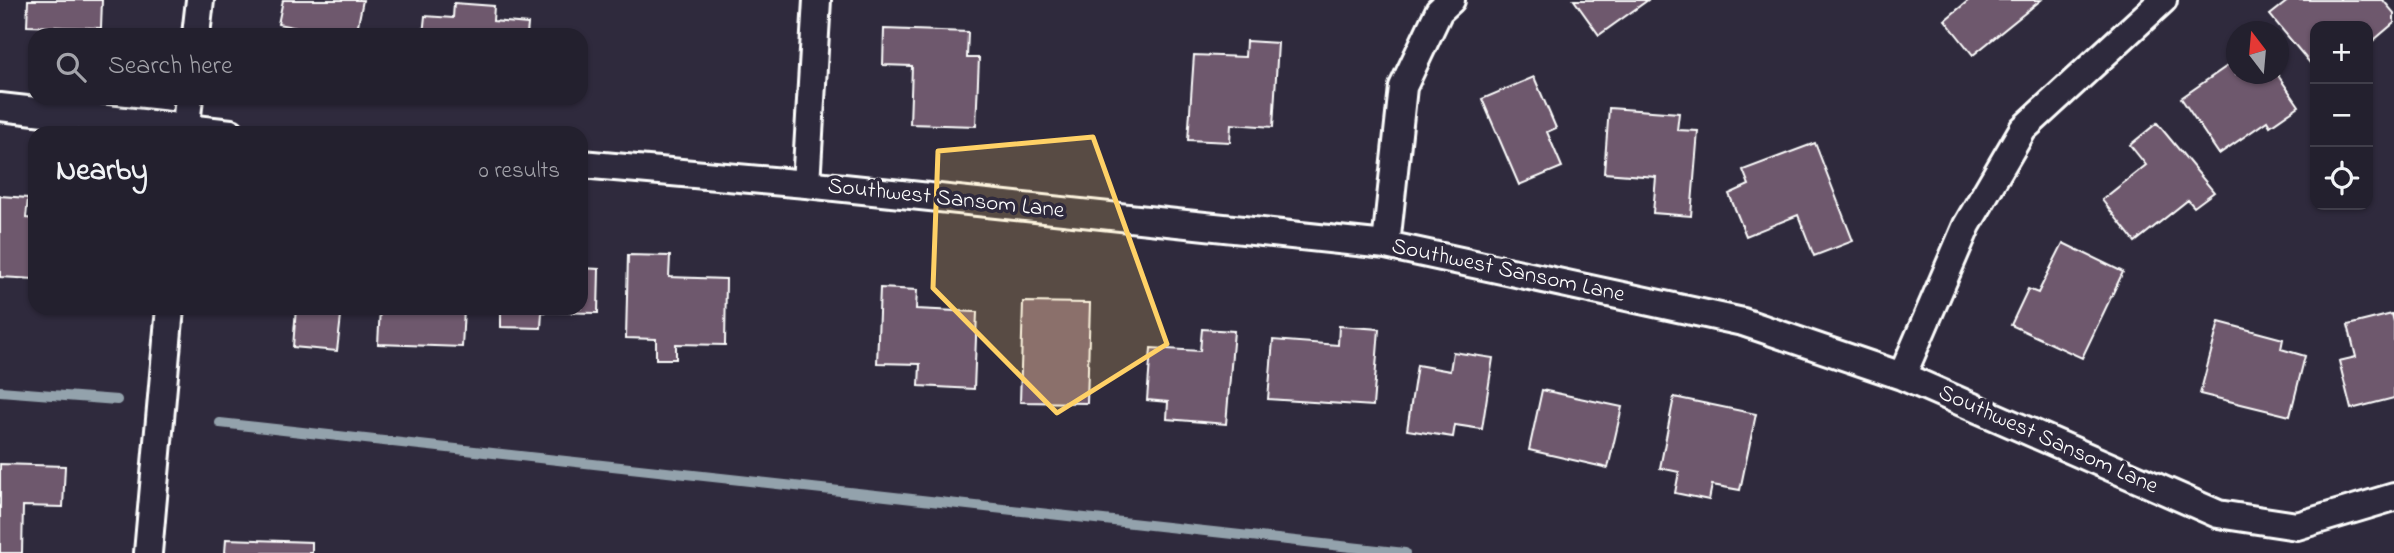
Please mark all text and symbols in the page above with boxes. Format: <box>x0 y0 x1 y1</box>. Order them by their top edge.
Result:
north arrow <box>2226 21 2289 84</box>
map controls <box>2310 21 2373 210</box>
button: + <box>2310 21 2373 84</box>
search box <box>28 28 588 105</box>
icon: search <box>52 48 90 86</box>
text: Search here <box>108 48 233 86</box>
button: − <box>2310 84 2373 147</box>
button: locate <box>2310 147 2373 210</box>
text: Nearby <box>56 150 148 194</box>
text: 0 results <box>479 155 560 188</box>
street label: Southwest Sansom Lane <box>826 170 1066 228</box>
street label: Southwest Sansom Lane <box>1388 230 1628 312</box>
street label: Southwest Sansom Lane <box>1933 377 2164 504</box>

